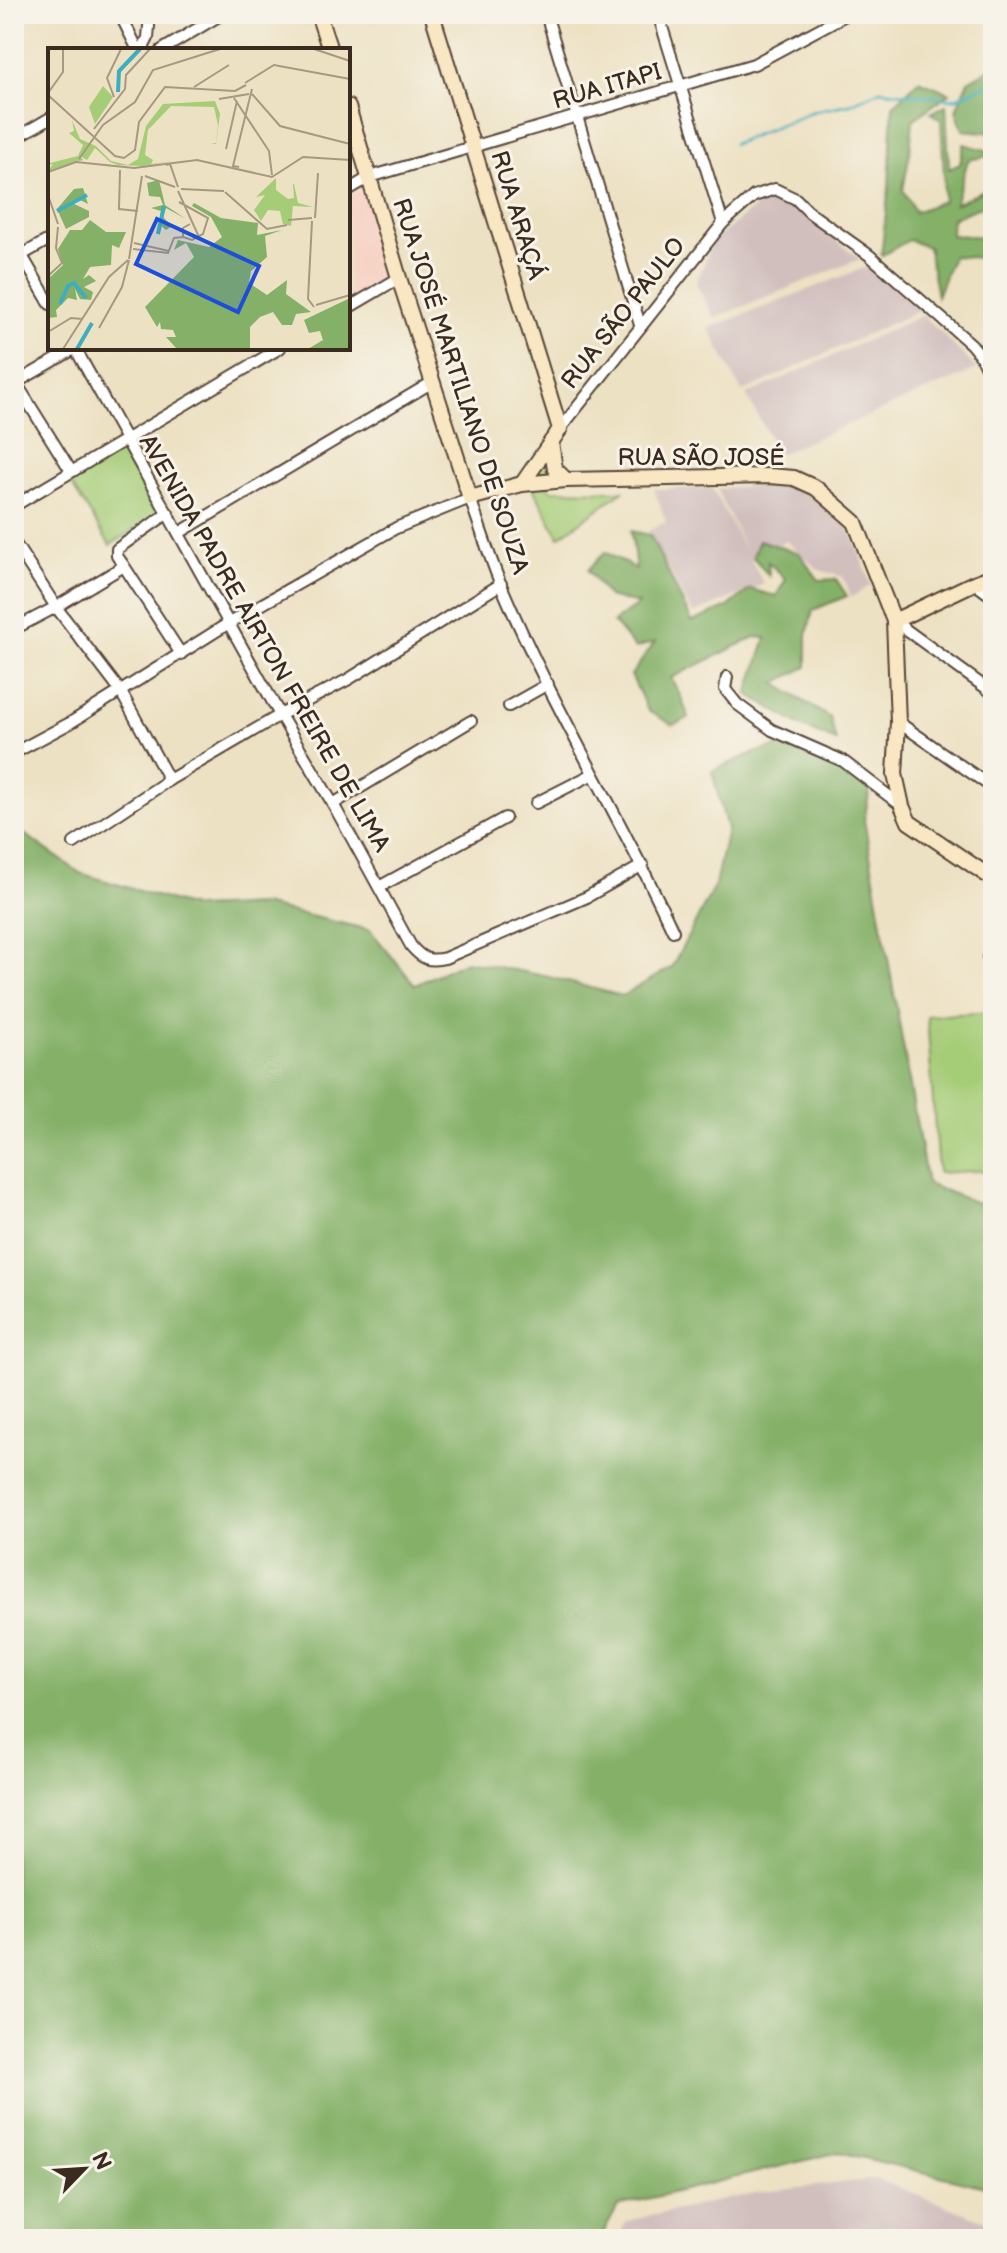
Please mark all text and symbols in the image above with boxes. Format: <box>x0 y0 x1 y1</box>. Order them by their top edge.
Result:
inset map <box>48 48 350 350</box>
street label: RUA ITAPI <box>549 57 665 116</box>
street label: RUA ARAÇÁ <box>484 147 552 283</box>
street label: RUA JOSÉ MARTILIANO DE SOUZA <box>386 194 536 578</box>
street label: RUA SÃO PAULO <box>555 232 692 395</box>
street label: AVENIDA PADRE AIRTON FREIRE DE LIMA <box>133 429 397 857</box>
street label: RUA SÃO JOSÉ <box>617 442 785 472</box>
north arrow <box>44 2129 124 2209</box>
text: N <box>85 2148 116 2174</box>

